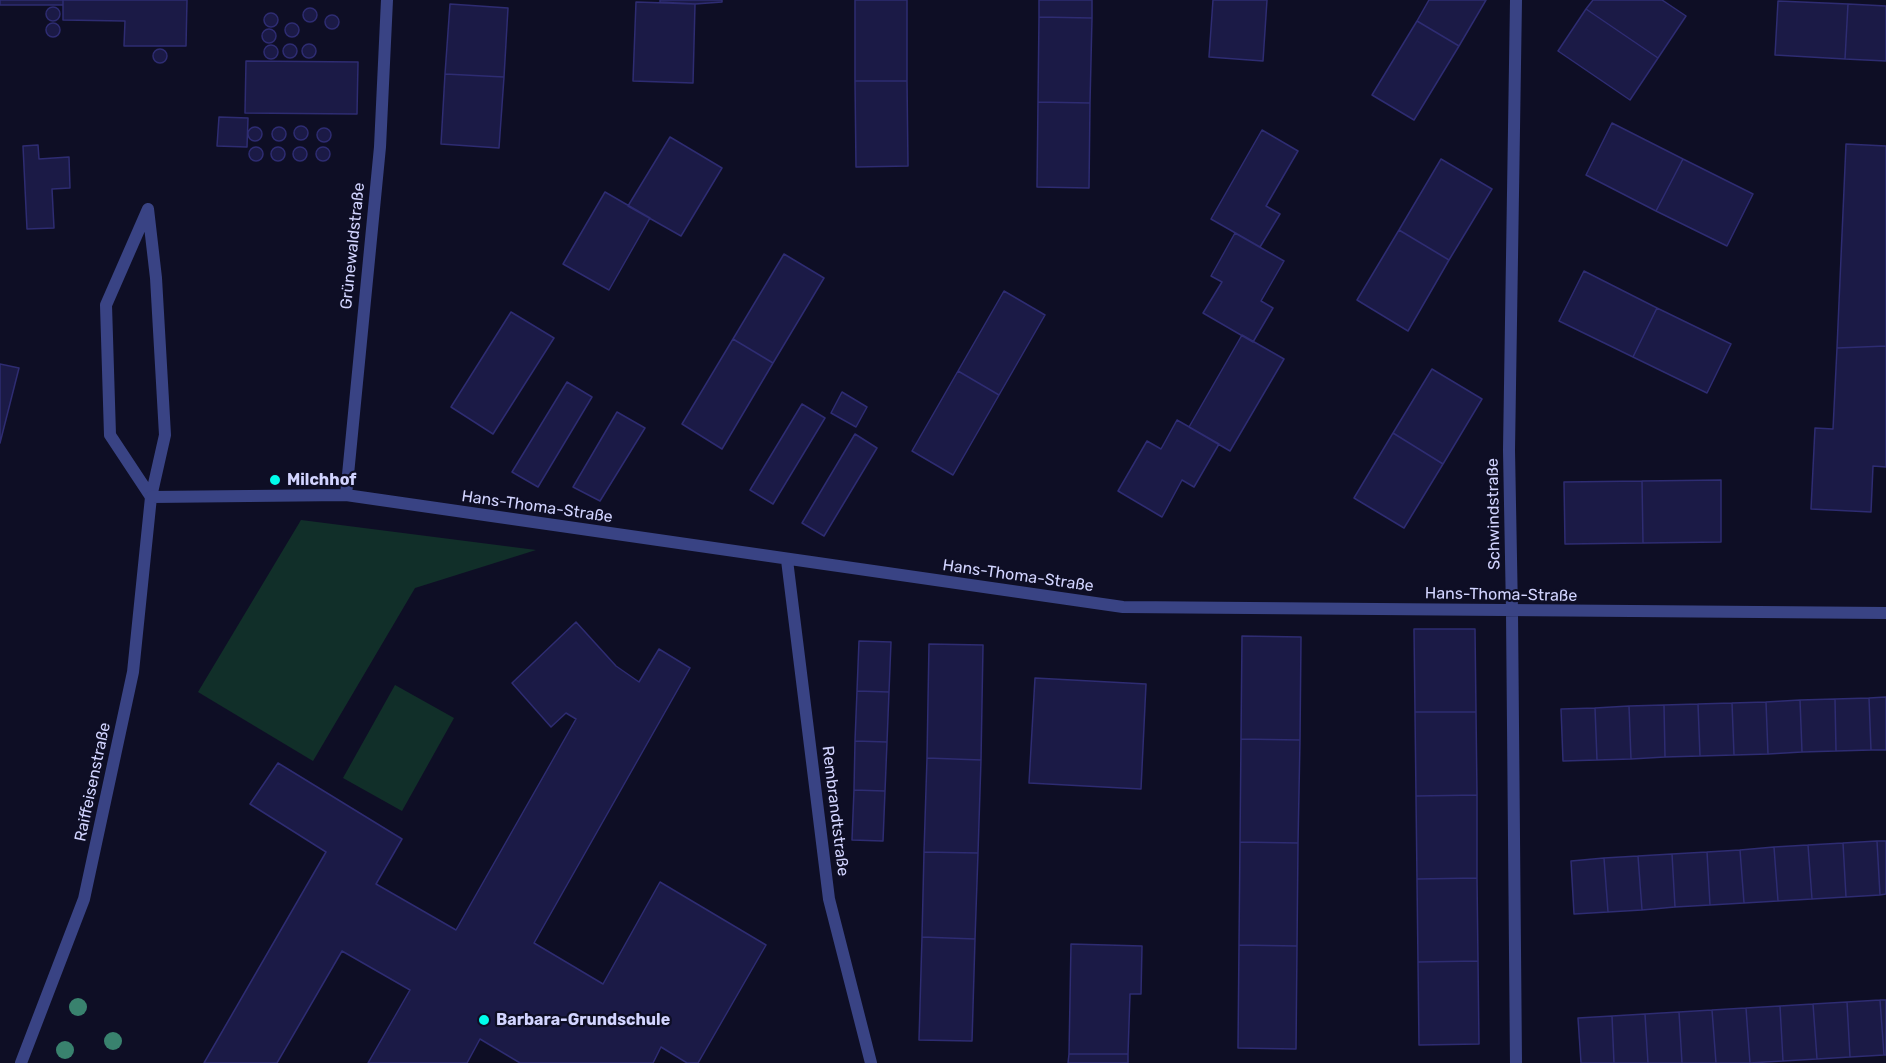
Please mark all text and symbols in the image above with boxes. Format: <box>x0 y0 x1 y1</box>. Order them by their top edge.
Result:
street label: Grünewaldstraße <box>337 182 369 310</box>
street label: Schwindstraße <box>1483 458 1505 570</box>
place label: Milchhof <box>287 470 356 490</box>
marker: Milchhof <box>268 473 282 487</box>
street label: Hans-Thoma-Straße <box>460 487 614 527</box>
street label: Hans-Thoma-Straße <box>941 556 1095 596</box>
street label: Hans-Thoma-Straße <box>1425 584 1577 606</box>
street label: Raiffeisenstraße <box>71 721 115 843</box>
street label: Rembrandtstraße <box>817 745 853 877</box>
place label: Barbara-Grundschule <box>496 1010 670 1030</box>
marker: Barbara-Grundschule <box>477 1013 491 1027</box>

